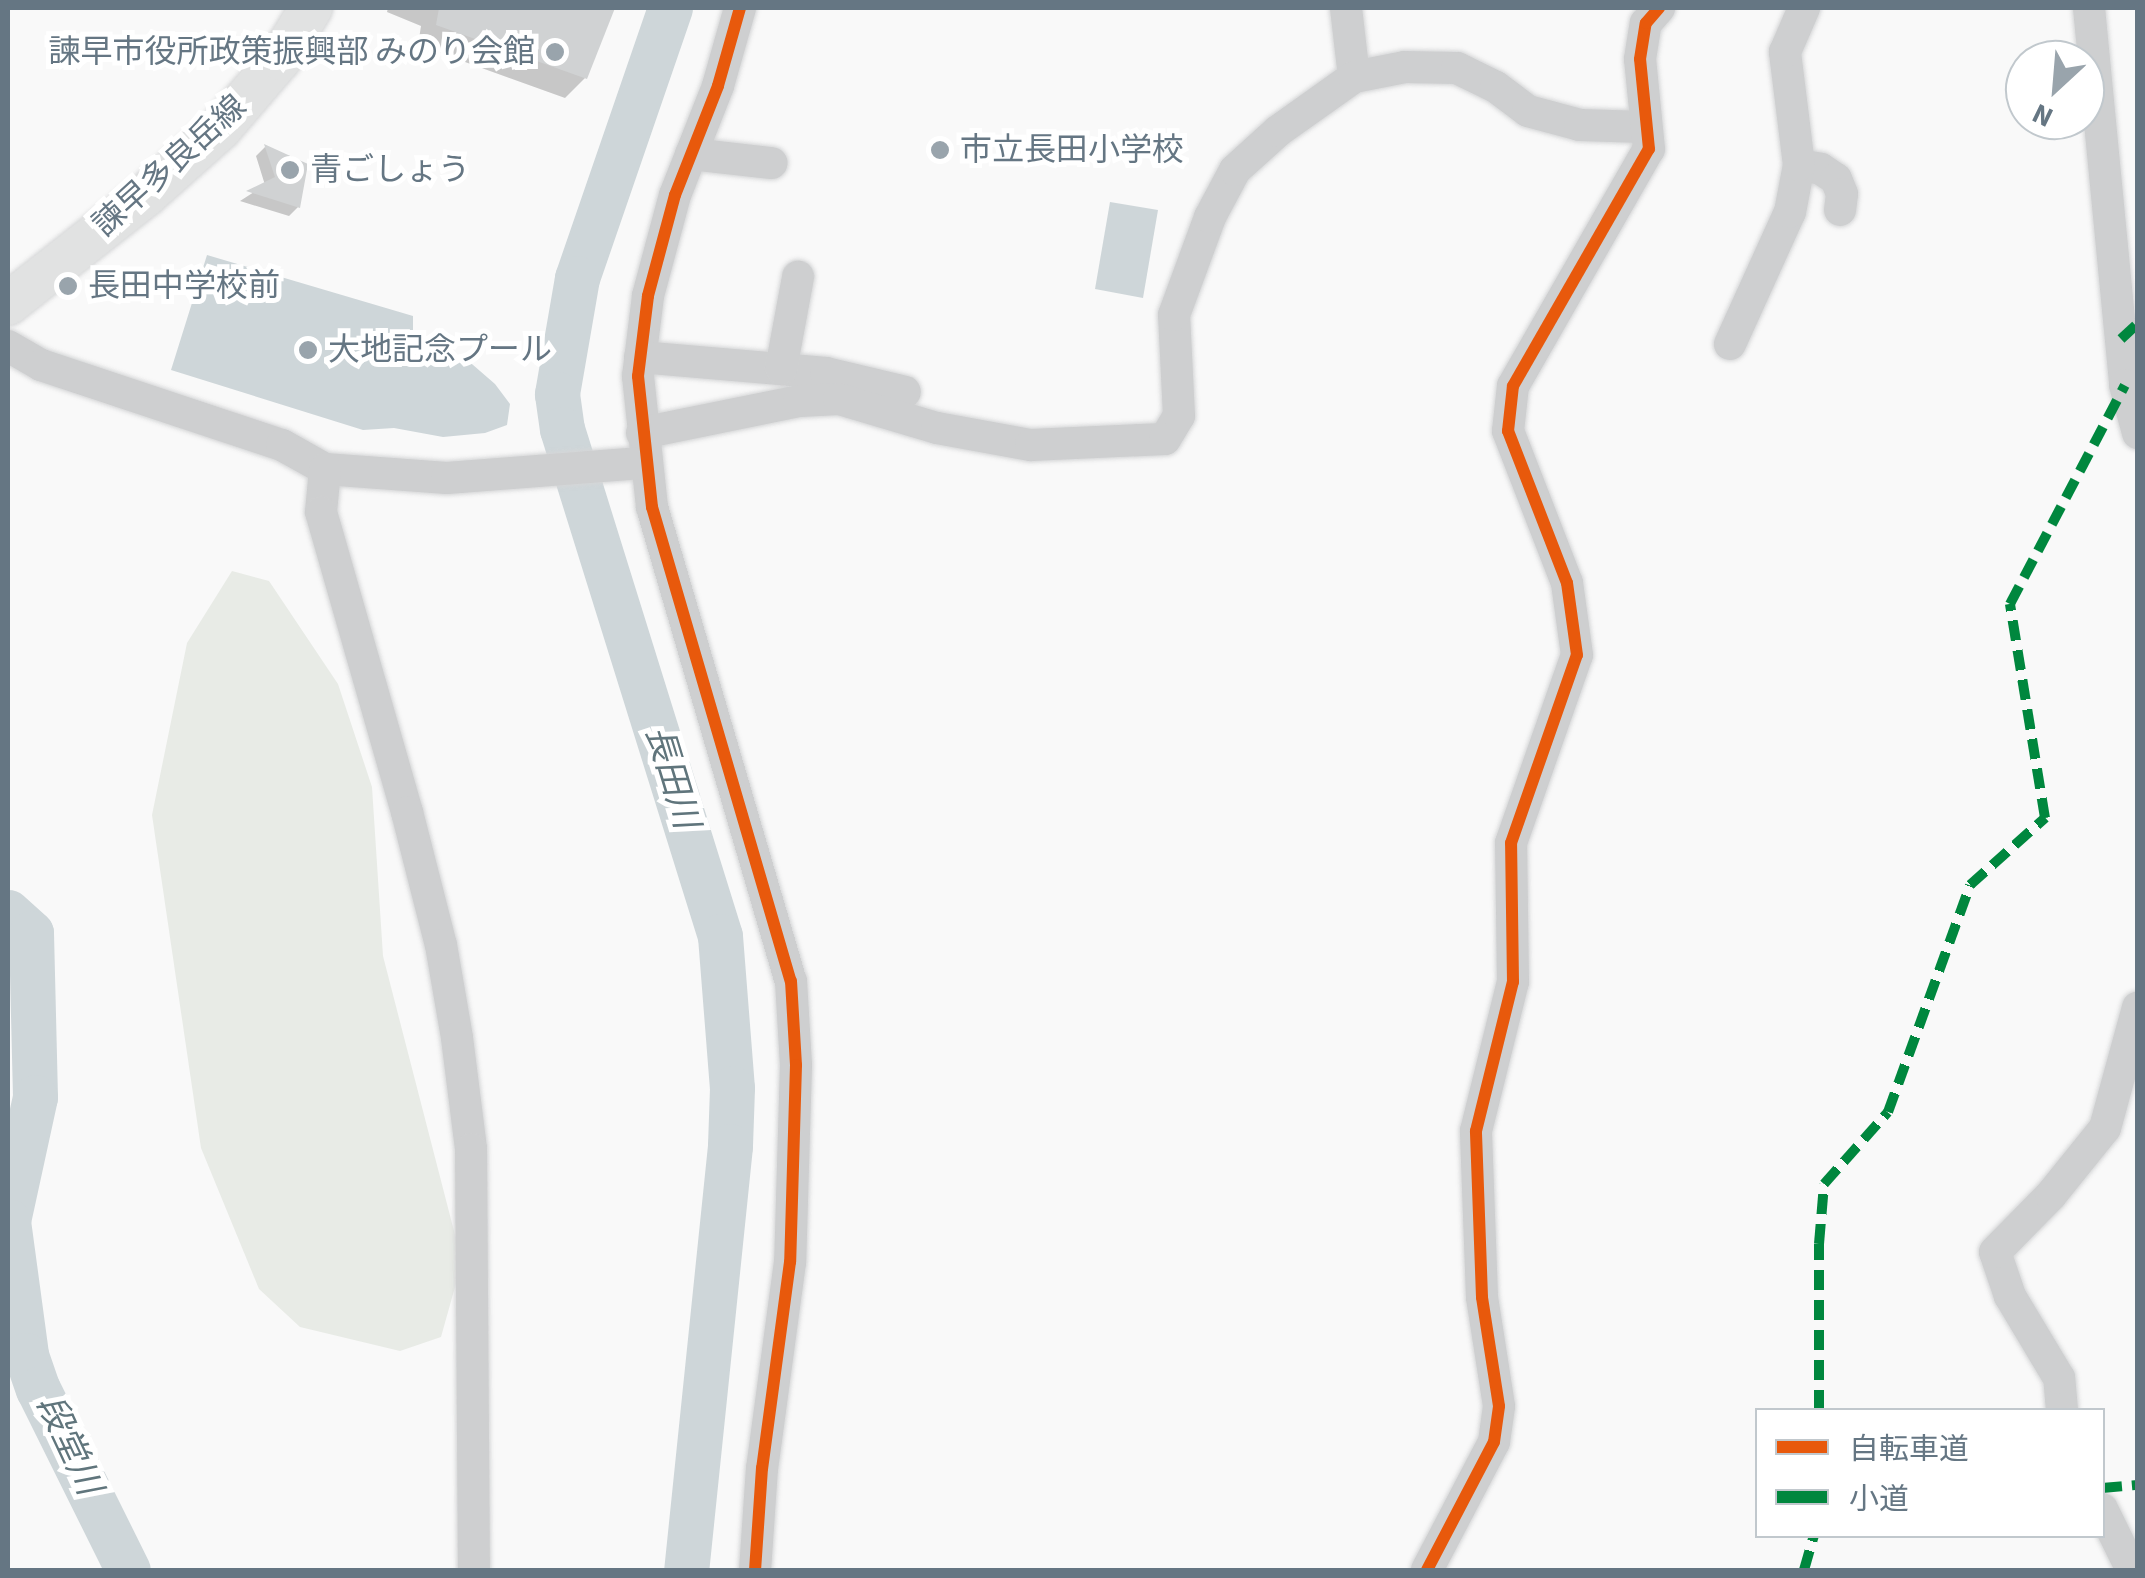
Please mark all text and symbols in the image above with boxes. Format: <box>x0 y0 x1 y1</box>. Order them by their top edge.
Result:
place label: 諫早市役所政策振興部 みのり会館 <box>49 33 535 71</box>
north arrow <box>2005 40 2105 140</box>
marker: 諫早市役所政策振興部 みのり会館 <box>544 41 566 63</box>
street label: 諫早多良岳線 <box>86 87 254 245</box>
text: N <box>2026 93 2060 137</box>
place label: 市立長田小学校 <box>960 131 1184 169</box>
marker: 市立長田小学校 <box>929 139 951 161</box>
place label: 青ごしょう <box>310 151 470 189</box>
marker: 青ごしょう <box>279 159 301 181</box>
place label: 長田中学校前 <box>88 267 280 305</box>
marker: 長田中学校前 <box>57 275 79 297</box>
place label: 大地記念プール <box>328 331 552 369</box>
marker: 大地記念プール <box>297 339 319 361</box>
water label: 長田川 <box>637 721 707 833</box>
water label: 段堂川 <box>28 1389 110 1501</box>
legend <box>1755 1408 2105 1538</box>
text: 自転車道 <box>1849 1428 1969 1471</box>
text: 小道 <box>1849 1478 1909 1521</box>

